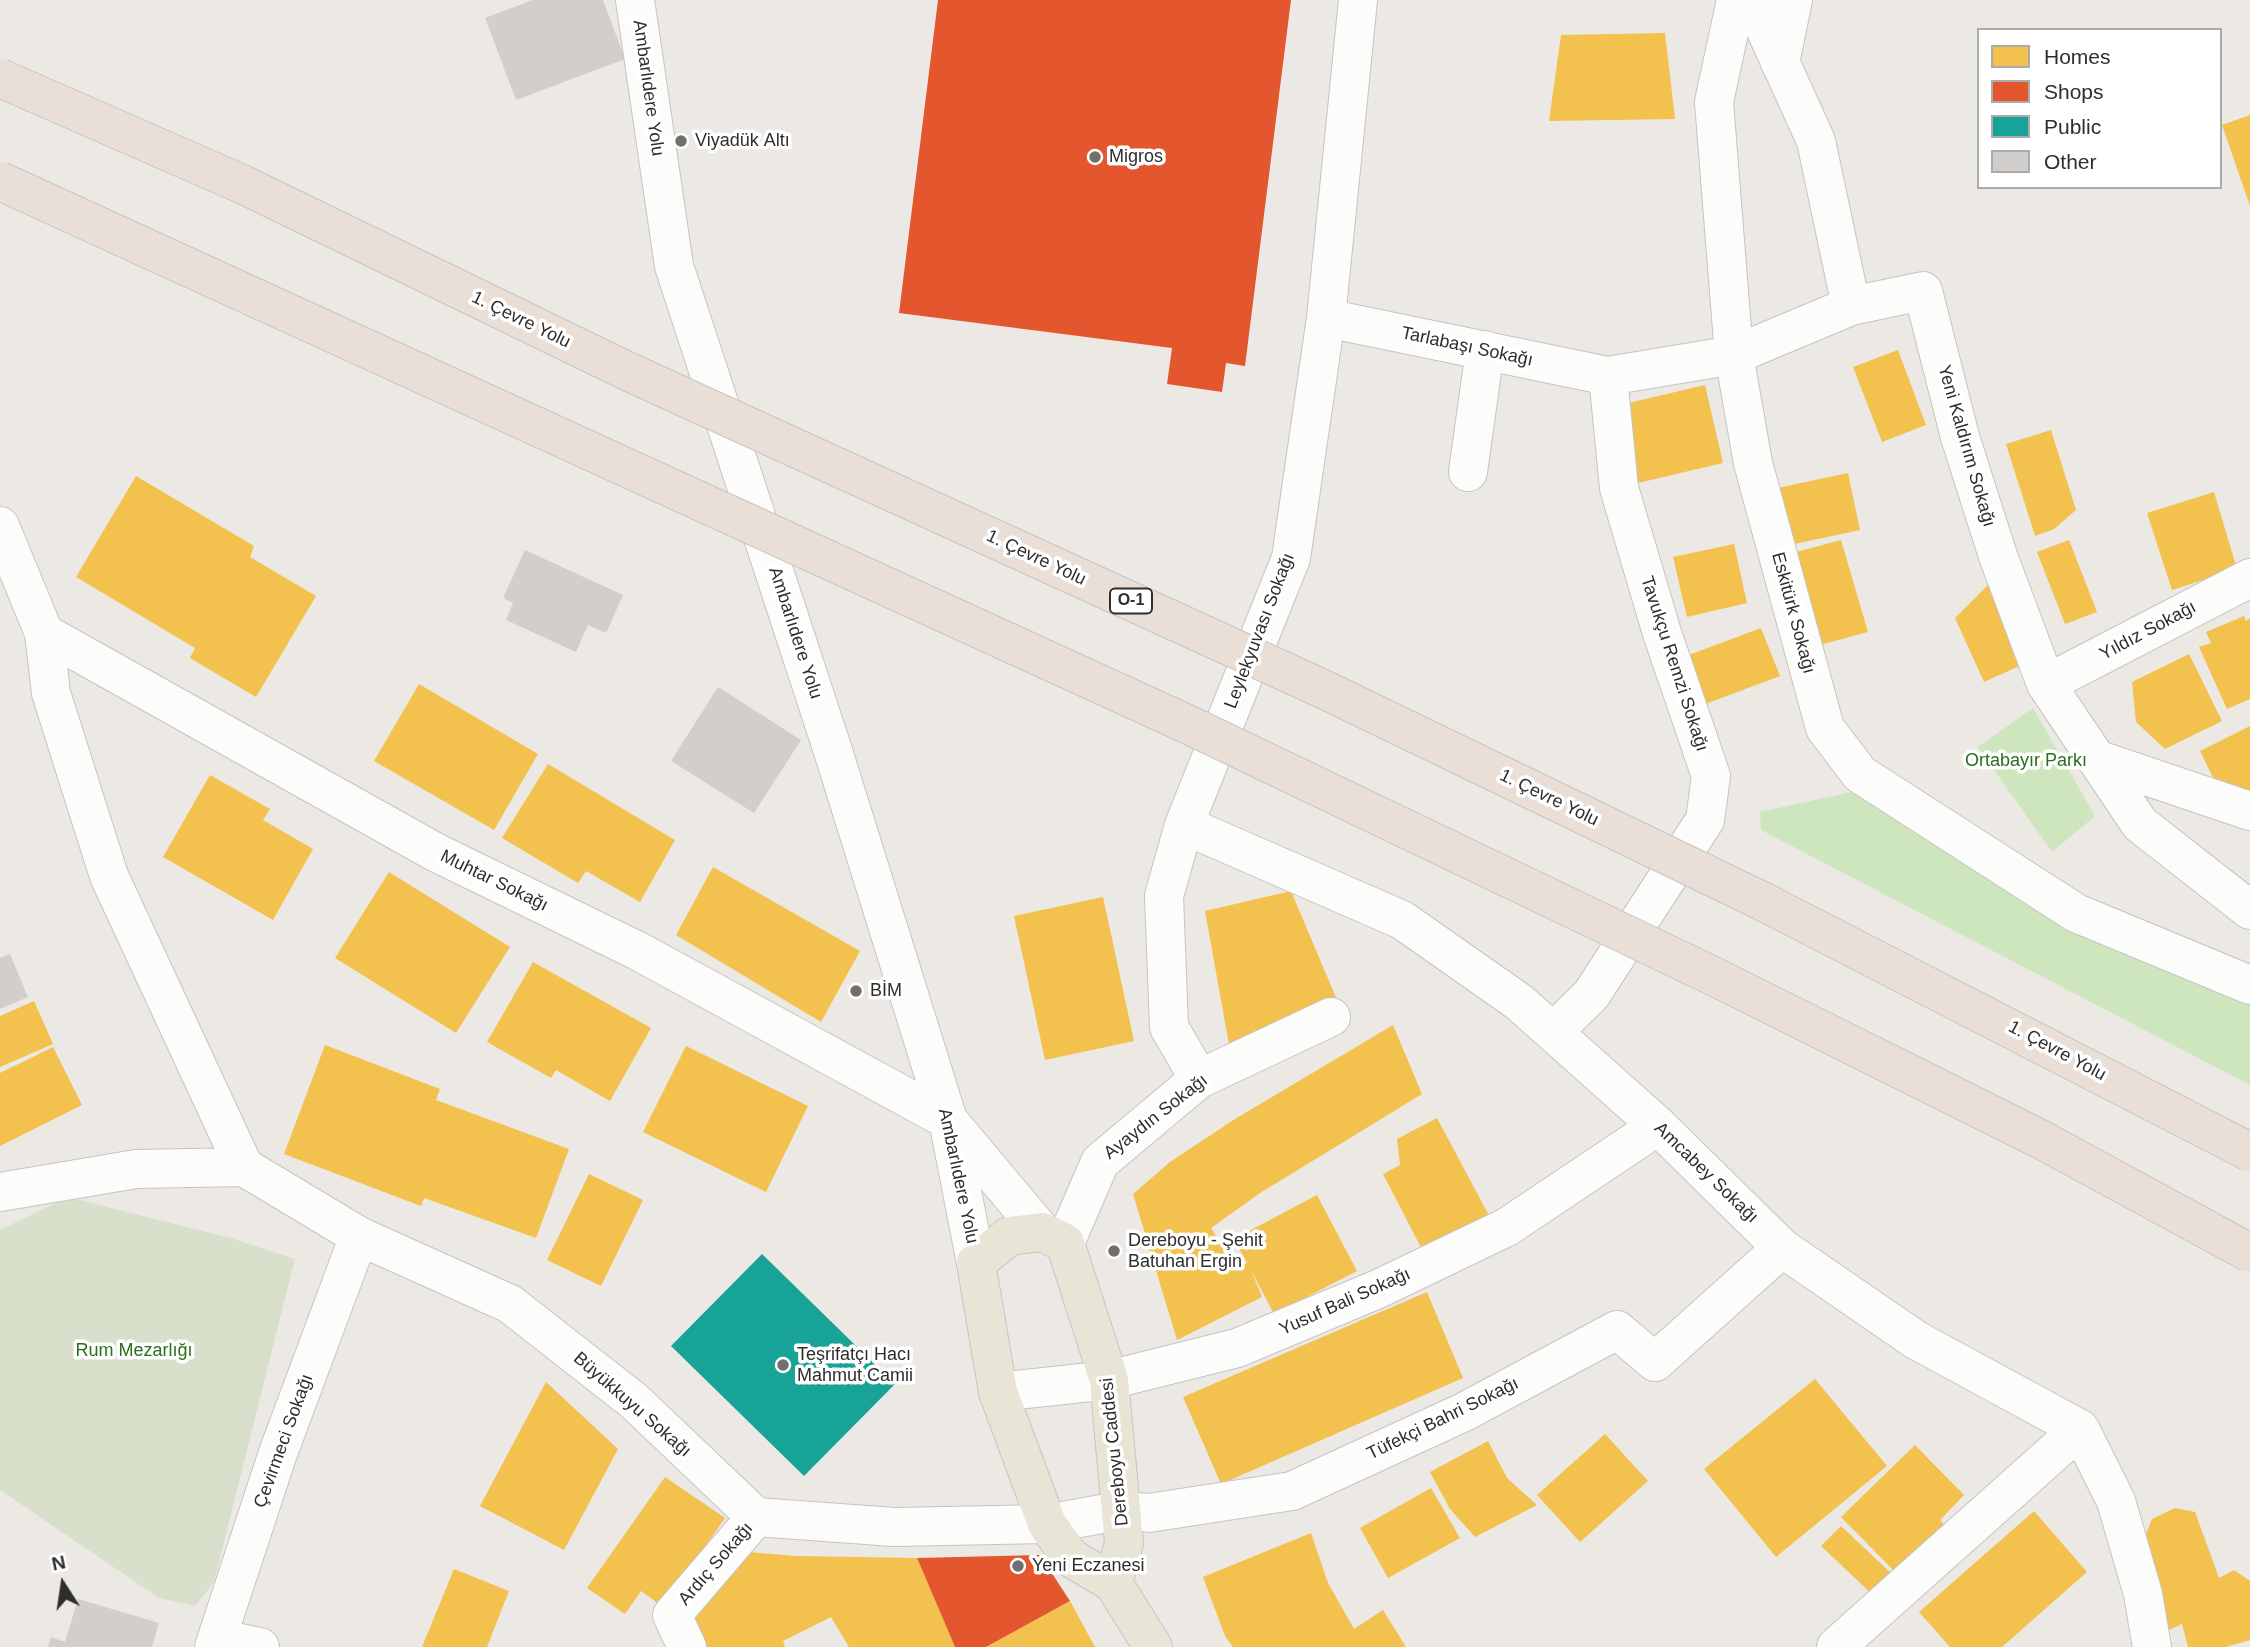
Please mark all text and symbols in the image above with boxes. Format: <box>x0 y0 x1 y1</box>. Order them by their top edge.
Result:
street label: Ambarlıdere Yolu <box>628 18 668 158</box>
legend <box>1977 28 2222 189</box>
text: Homes <box>2044 45 2111 68</box>
text: Shops <box>2044 80 2104 103</box>
text: Public <box>2044 115 2101 138</box>
place label: Viyadük Altı <box>695 130 790 152</box>
marker: Viyadük Altı <box>673 133 689 149</box>
place label: Migros <box>1109 146 1163 168</box>
marker: Migros <box>1087 149 1103 165</box>
text: Other <box>2044 150 2097 173</box>
street label: 1. Çevre Yolu <box>468 287 574 353</box>
street label: Tarlabaşı Sokağı <box>1399 322 1535 372</box>
street label: Yeni Kaldırım Sokağı <box>1933 363 1999 529</box>
street label: 1. Çevre Yolu <box>983 526 1089 590</box>
street label: Leylekyuvası Sokağı <box>1220 550 1300 712</box>
street label: Eskitürk Sokağı <box>1766 550 1820 676</box>
street label: Ambarlıdere Yolu <box>763 564 827 702</box>
street label: Tavukçu Remzi Sokağı <box>1635 574 1713 754</box>
road number: O-1 <box>1110 588 1152 614</box>
street label: Yıldız Sokağı <box>2096 597 2200 665</box>
park label: Ortabayır Parkı <box>1965 750 2087 772</box>
street label: 1. Çevre Yolu <box>1496 765 1602 831</box>
street label: Muhtar Sokağı <box>437 846 551 916</box>
place label: BİM <box>870 980 902 1002</box>
marker: BİM <box>848 983 864 999</box>
street label: 1. Çevre Yolu <box>2005 1016 2109 1086</box>
street label: Ayaydın Sokağı <box>1100 1070 1212 1164</box>
street label: Ambarlıdere Yolu <box>933 1107 983 1245</box>
street label: Amcabey Sokağı <box>1650 1118 1762 1228</box>
place label: Dereboyu - Şehit Batuhan Ergin <box>1128 1230 1263 1272</box>
marker: Dereboyu - Şehit Batuhan Ergin <box>1106 1243 1122 1259</box>
street label: Yusuf Bali Sokağı <box>1276 1263 1414 1341</box>
park label: Rum Mezarlığı <box>75 1340 193 1362</box>
place label: Teşrifatçı Hacı Mahmut Camii <box>797 1344 913 1386</box>
street label: Büyükkuyu Sokağı <box>569 1348 695 1462</box>
marker: Teşrifatçı Hacı Mahmut Camii <box>775 1357 791 1373</box>
street label: Çevirmeci Sokağı <box>250 1371 318 1511</box>
street label: Tüfekçi Bahri Sokağı <box>1364 1373 1522 1465</box>
street label: Dereboyu Caddesi <box>1096 1377 1134 1527</box>
street label: Ardıç Sokağı <box>674 1518 758 1610</box>
north arrow <box>28 1549 98 1619</box>
text: N <box>50 1551 67 1575</box>
place label: Yeni Eczanesi <box>1032 1555 1144 1577</box>
marker: Yeni Eczanesi <box>1010 1558 1026 1574</box>

